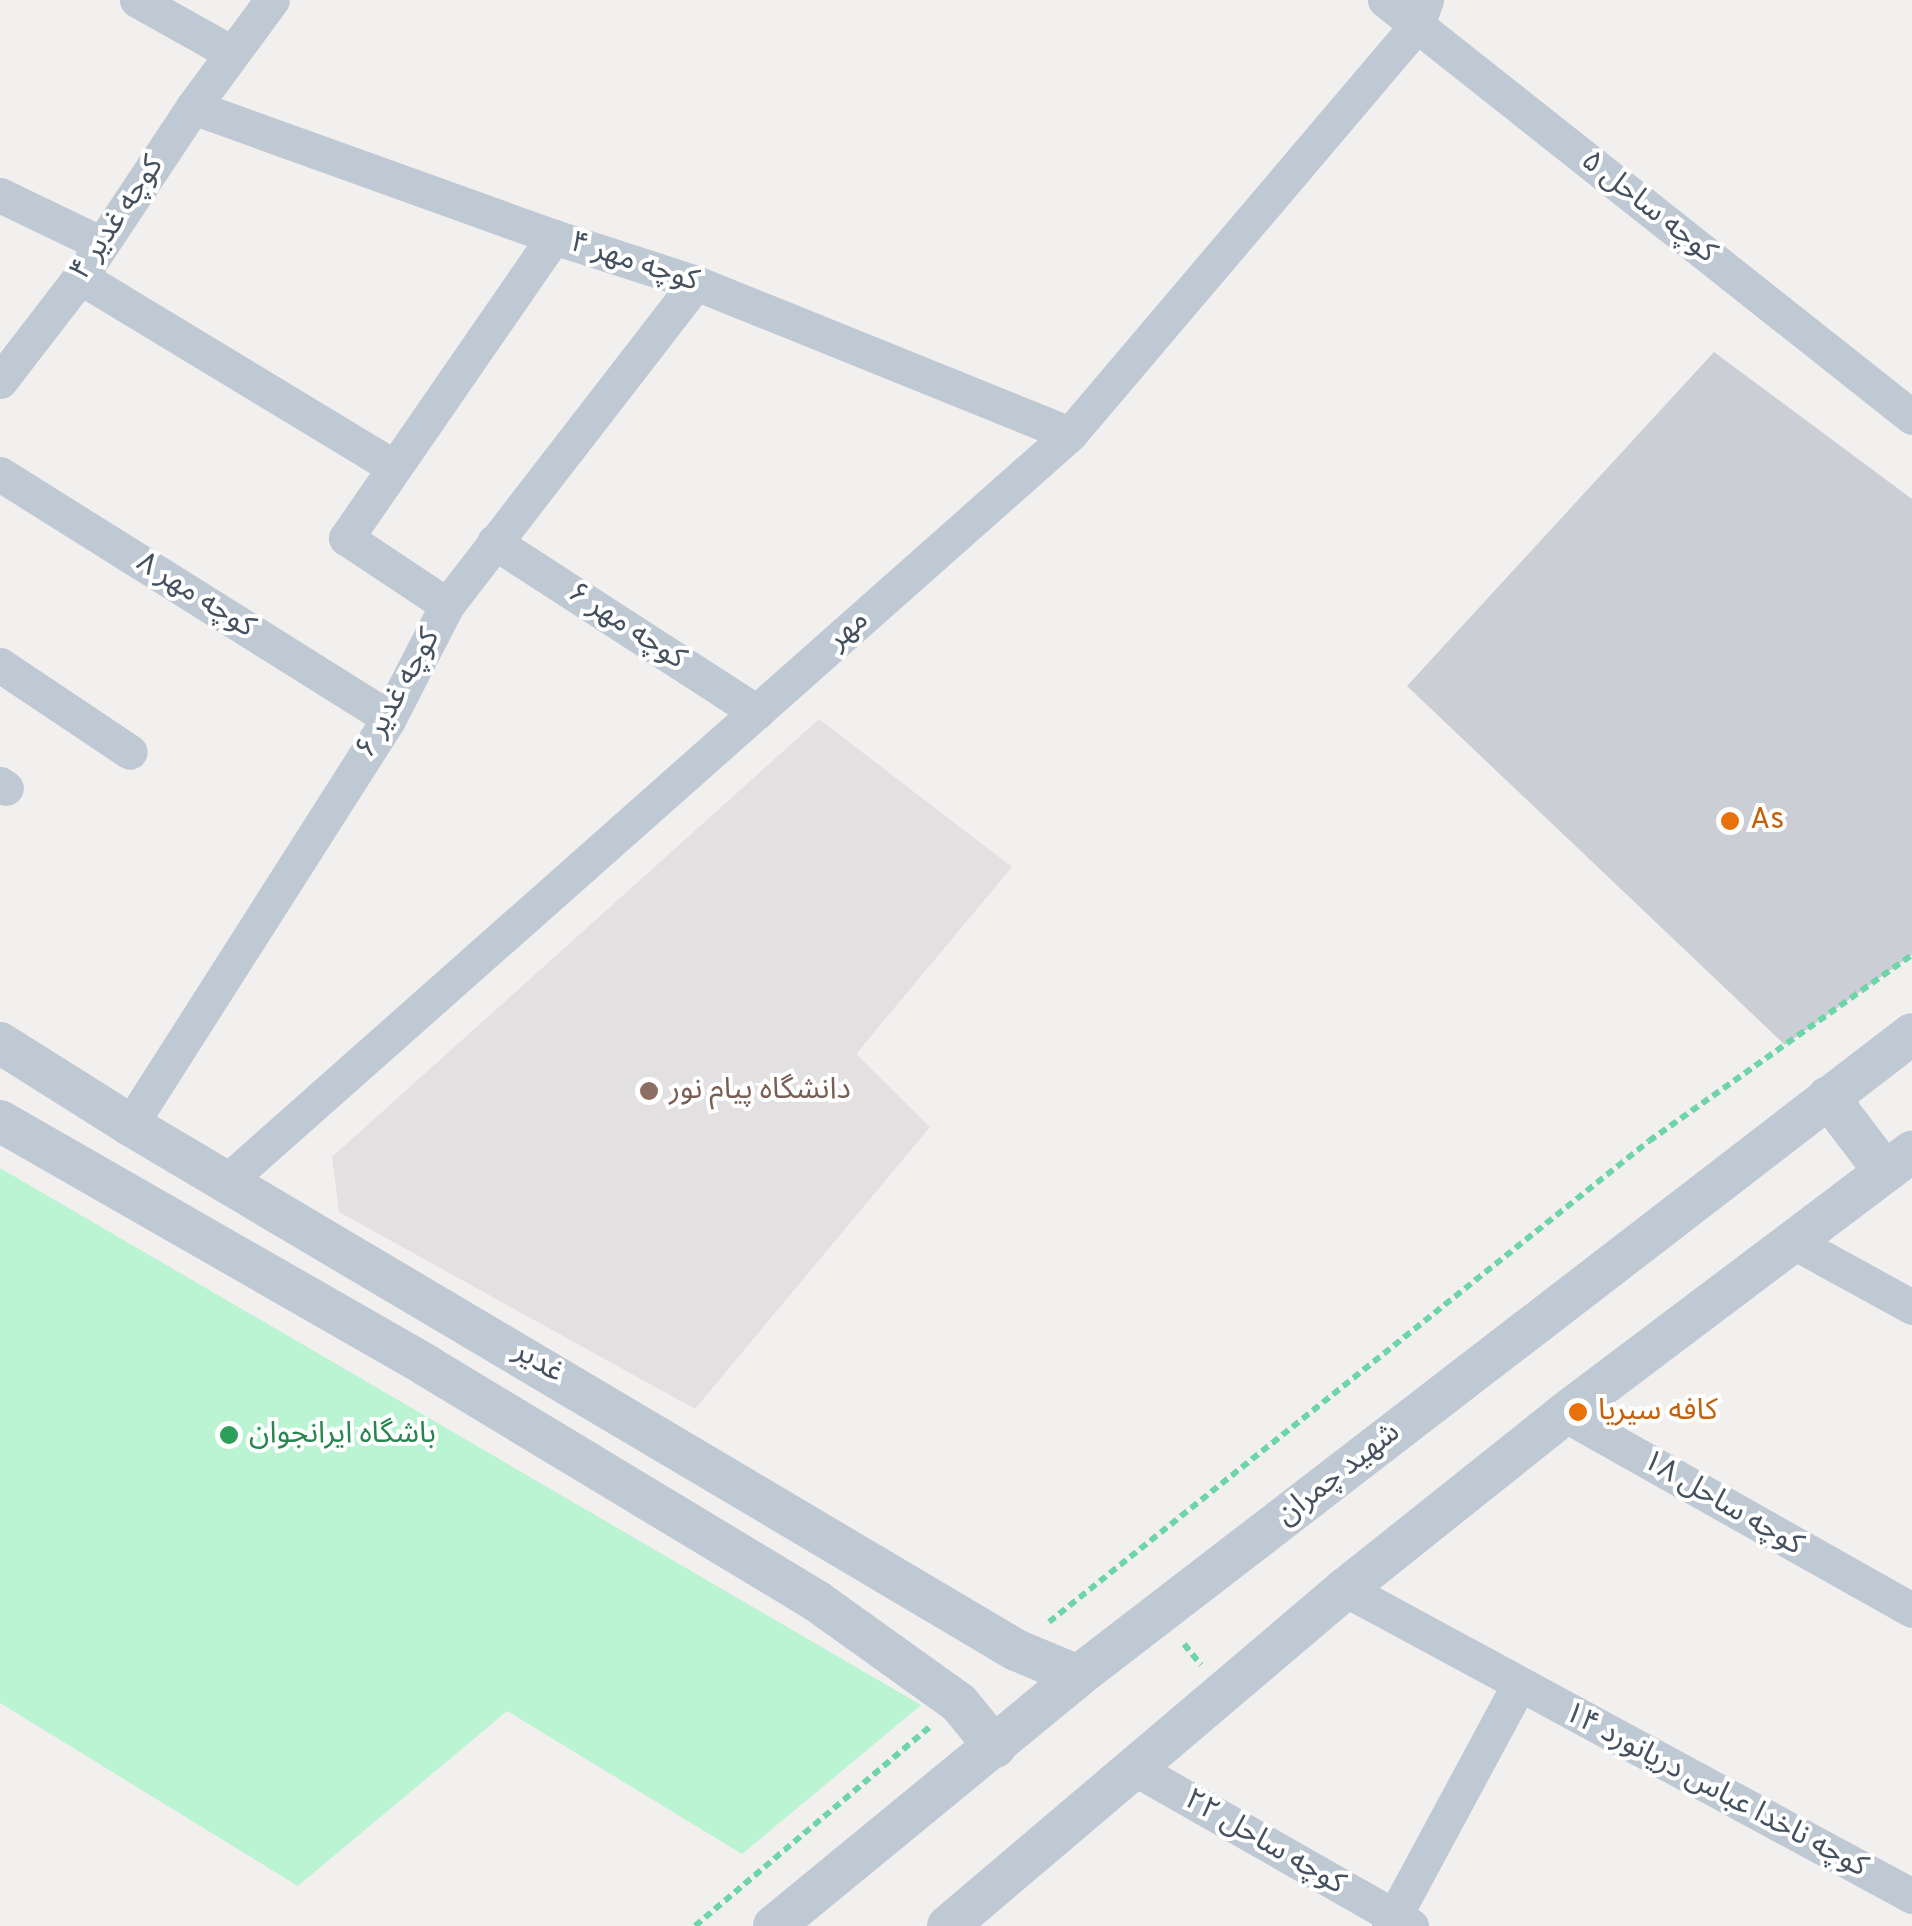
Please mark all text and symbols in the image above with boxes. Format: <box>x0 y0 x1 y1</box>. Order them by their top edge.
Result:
street label: کوچه ساحل ۵ <box>1573 144 1723 272</box>
street label: کوچه غدیر ۴ <box>63 150 173 288</box>
street label: کوچه مهر ۴ <box>565 225 703 301</box>
street label: کوچه مهر ۸ <box>129 546 261 646</box>
street label: کوچه مهر ۶ <box>560 576 692 678</box>
street label: مهر <box>821 603 877 659</box>
street label: کوچه غدیر ۶ <box>349 623 449 765</box>
place label: As <box>1750 803 1784 839</box>
marker: As <box>1719 810 1741 832</box>
place label: دانشگاه پیام نور <box>669 1073 851 1109</box>
marker: دانشگاه پیام نور <box>638 1080 660 1102</box>
street label: غدیر <box>506 1334 570 1392</box>
place label: کافه سیریا <box>1598 1394 1718 1430</box>
marker: کافه سیریا <box>1567 1401 1589 1423</box>
street label: شهید چمران <box>1270 1416 1408 1534</box>
place label: باشگاه ایرانجوان <box>249 1417 436 1453</box>
marker: باشگاه ایرانجوان <box>218 1424 240 1446</box>
street label: کوچه ساحل ۱۸ <box>1635 1444 1809 1564</box>
street label: کوچه ناخدا عباس دریانورد ۱۴ <box>1557 1696 1873 1886</box>
street label: کوچه ساحل ۲۲ <box>1177 1783 1351 1903</box>

